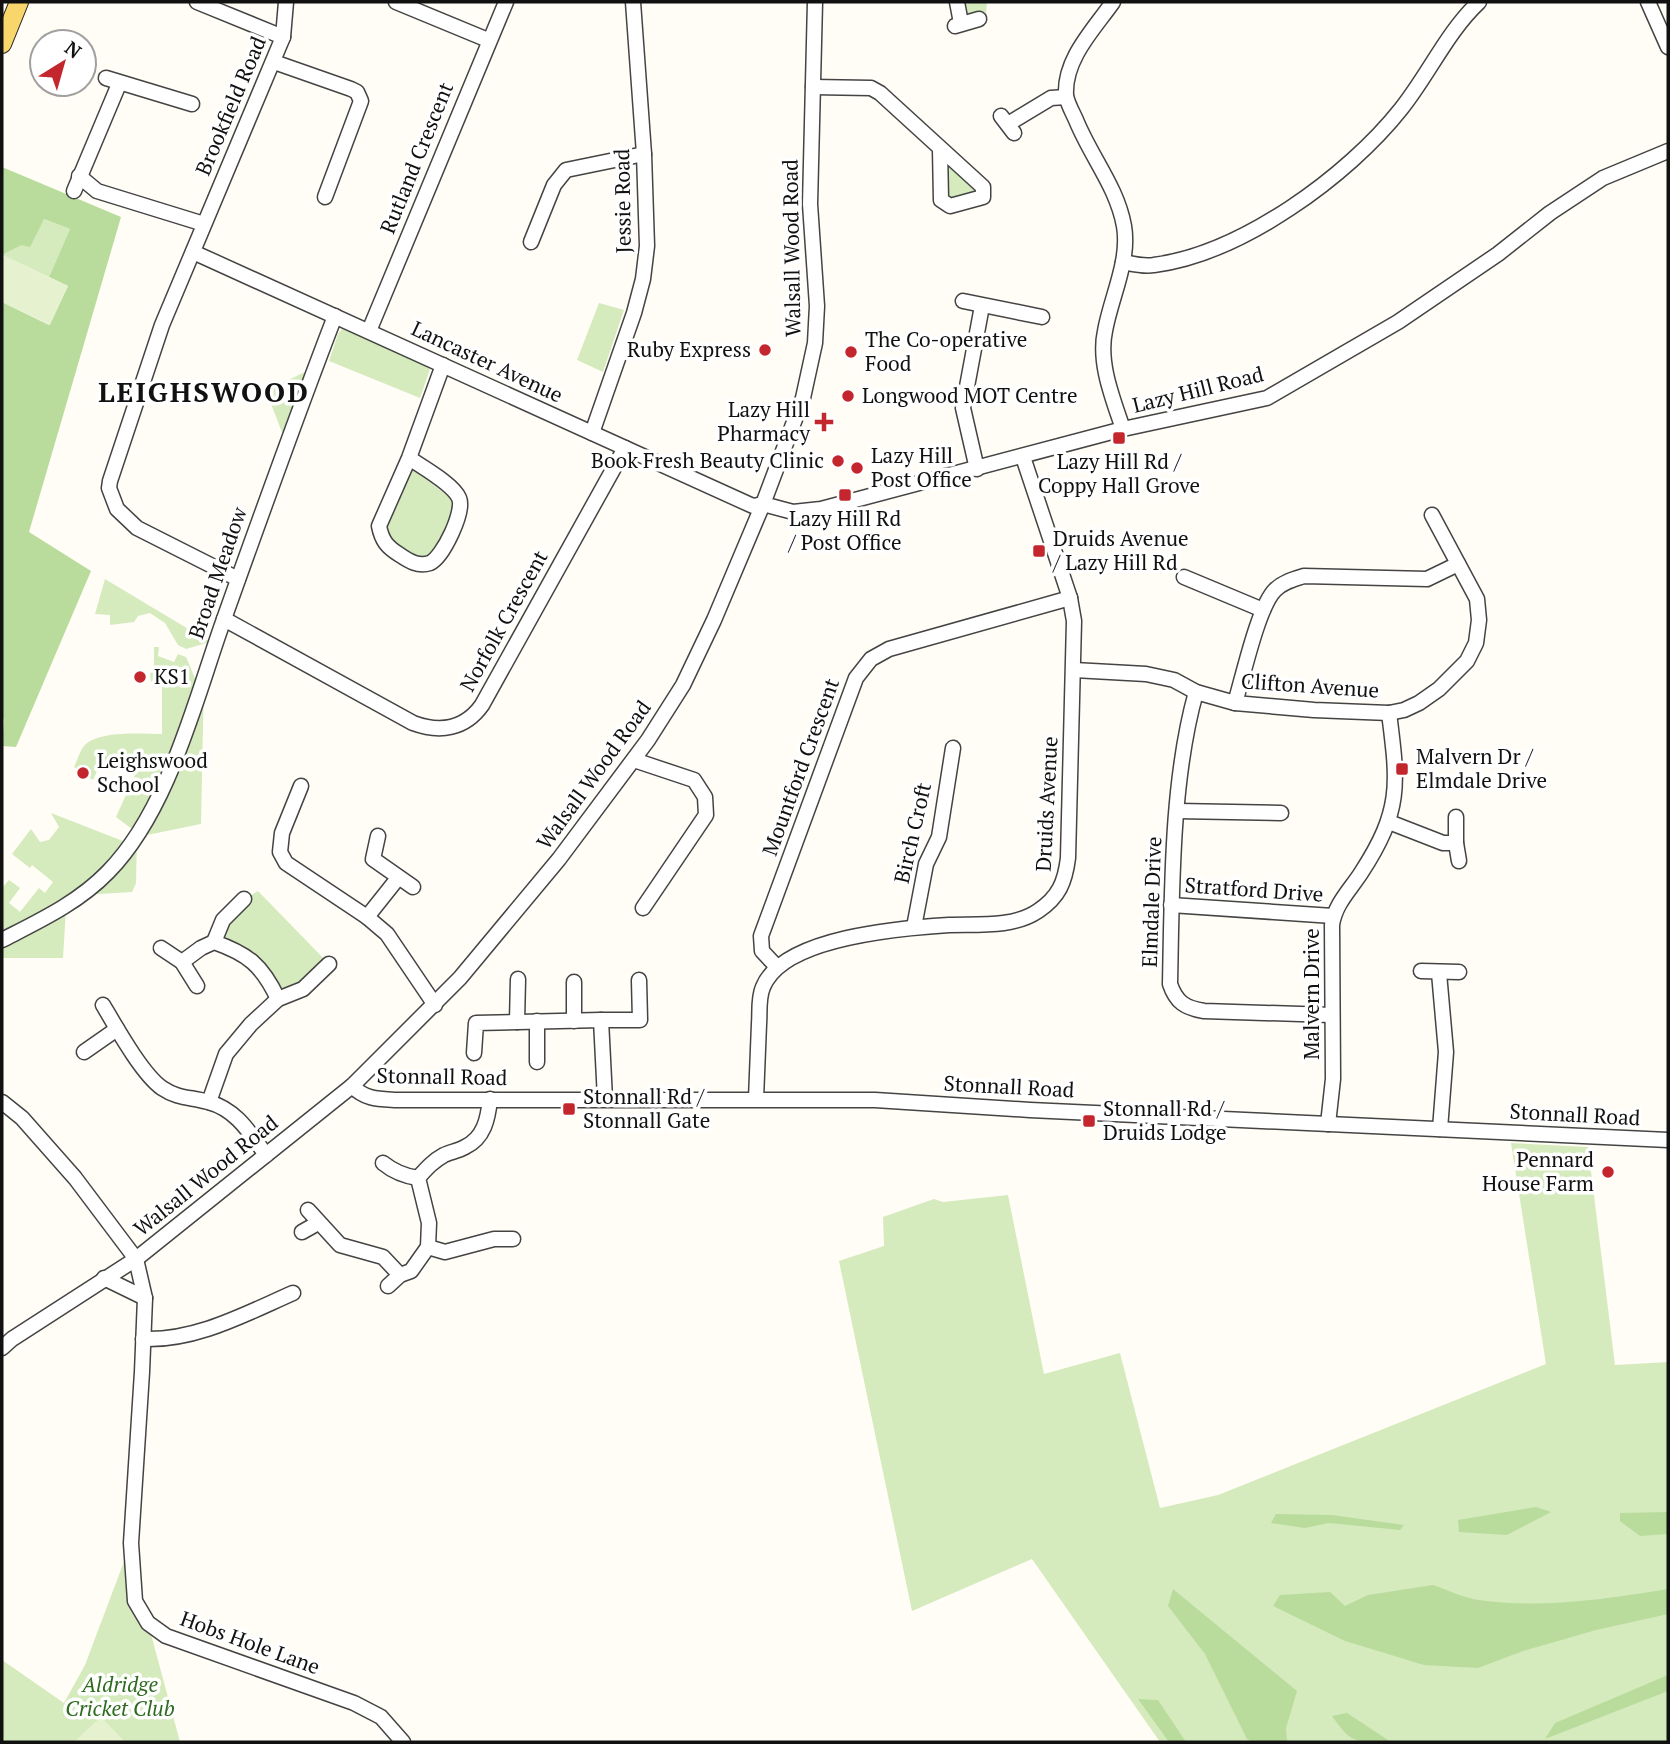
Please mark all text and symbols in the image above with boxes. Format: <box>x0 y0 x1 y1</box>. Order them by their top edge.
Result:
north arrow <box>28 28 98 98</box>
street label: Brookfield Road <box>188 32 272 179</box>
text: N <box>60 35 87 64</box>
street label: Rutland Crescent <box>373 78 459 237</box>
street label: Jessie Road <box>607 148 637 254</box>
street label: Walsall Wood Road <box>775 159 807 337</box>
street label: Lancaster Avenue <box>407 314 568 408</box>
place label: The Co-operative Food <box>865 325 1027 377</box>
place label: Ruby Express <box>627 335 751 363</box>
marker: Ruby Express <box>757 342 773 358</box>
marker: The Co-operative Food <box>843 344 859 360</box>
street label: Lazy Hill Road <box>1129 359 1267 419</box>
district label: LEIGHSWOOD <box>98 373 310 410</box>
place label: Longwood MOT Centre <box>862 381 1078 409</box>
marker: Longwood MOT Centre <box>840 388 856 404</box>
place label: Lazy Hill Pharmacy <box>717 395 810 447</box>
marker: Lazy Hill Pharmacy <box>816 414 832 430</box>
marker: Lazy Hill Rd / Coppy Hall Grove <box>1111 430 1127 446</box>
place label: Lazy Hill Post Office <box>871 441 972 493</box>
place label: Book Fresh Beauty Clinic <box>591 446 824 474</box>
place label: Lazy Hill Rd / Coppy Hall Grove <box>1038 447 1200 499</box>
marker: Book Fresh Beauty Clinic <box>830 453 846 469</box>
marker: Lazy Hill Post Office <box>849 460 865 476</box>
marker: Lazy Hill Rd / Post Office <box>837 487 853 503</box>
street label: Broad Meadow <box>181 502 253 642</box>
place label: Lazy Hill Rd / Post Office <box>787 504 902 556</box>
place label: Druids Avenue / Lazy Hill Rd <box>1052 524 1189 576</box>
marker: Druids Avenue / Lazy Hill Rd <box>1031 543 1047 559</box>
street label: Norfolk Crescent <box>453 545 554 696</box>
place label: KS1 <box>154 662 190 690</box>
street label: Clifton Avenue <box>1240 666 1380 704</box>
marker: KS1 <box>132 669 148 685</box>
street label: Mountford Crescent <box>755 674 845 859</box>
street label: Walsall Wood Road <box>530 694 657 855</box>
street label: Druids Avenue <box>1028 736 1064 872</box>
place label: Malvern Dr / Elmdale Drive <box>1416 742 1547 794</box>
place label: Leighswood School <box>97 746 208 798</box>
marker: Malvern Dr / Elmdale Drive <box>1394 761 1410 777</box>
marker: Leighswood School <box>75 765 91 781</box>
street label: Birch Croft <box>887 780 937 886</box>
street label: Elmdale Drive <box>1135 836 1167 968</box>
street label: Stratford Drive <box>1184 870 1324 908</box>
street label: Malvern Drive <box>1297 928 1325 1060</box>
street label: Stonnall Road <box>376 1061 508 1091</box>
street label: Stonnall Road <box>943 1069 1075 1103</box>
place label: Stonnall Rd / Stonnall Gate <box>583 1082 710 1134</box>
place label: Stonnall Rd / Druids Lodge <box>1103 1094 1227 1146</box>
street label: Stonnall Road <box>1509 1097 1641 1131</box>
marker: Stonnall Rd / Stonnall Gate <box>561 1101 577 1117</box>
street label: Walsall Wood Road <box>128 1108 283 1242</box>
marker: Stonnall Rd / Druids Lodge <box>1081 1113 1097 1129</box>
place label: Pennard House Farm <box>1482 1145 1594 1197</box>
marker: Pennard House Farm <box>1600 1164 1616 1180</box>
street label: Hobs Hole Lane <box>177 1604 324 1680</box>
park label: Aldridge Cricket Club <box>65 1670 175 1722</box>

